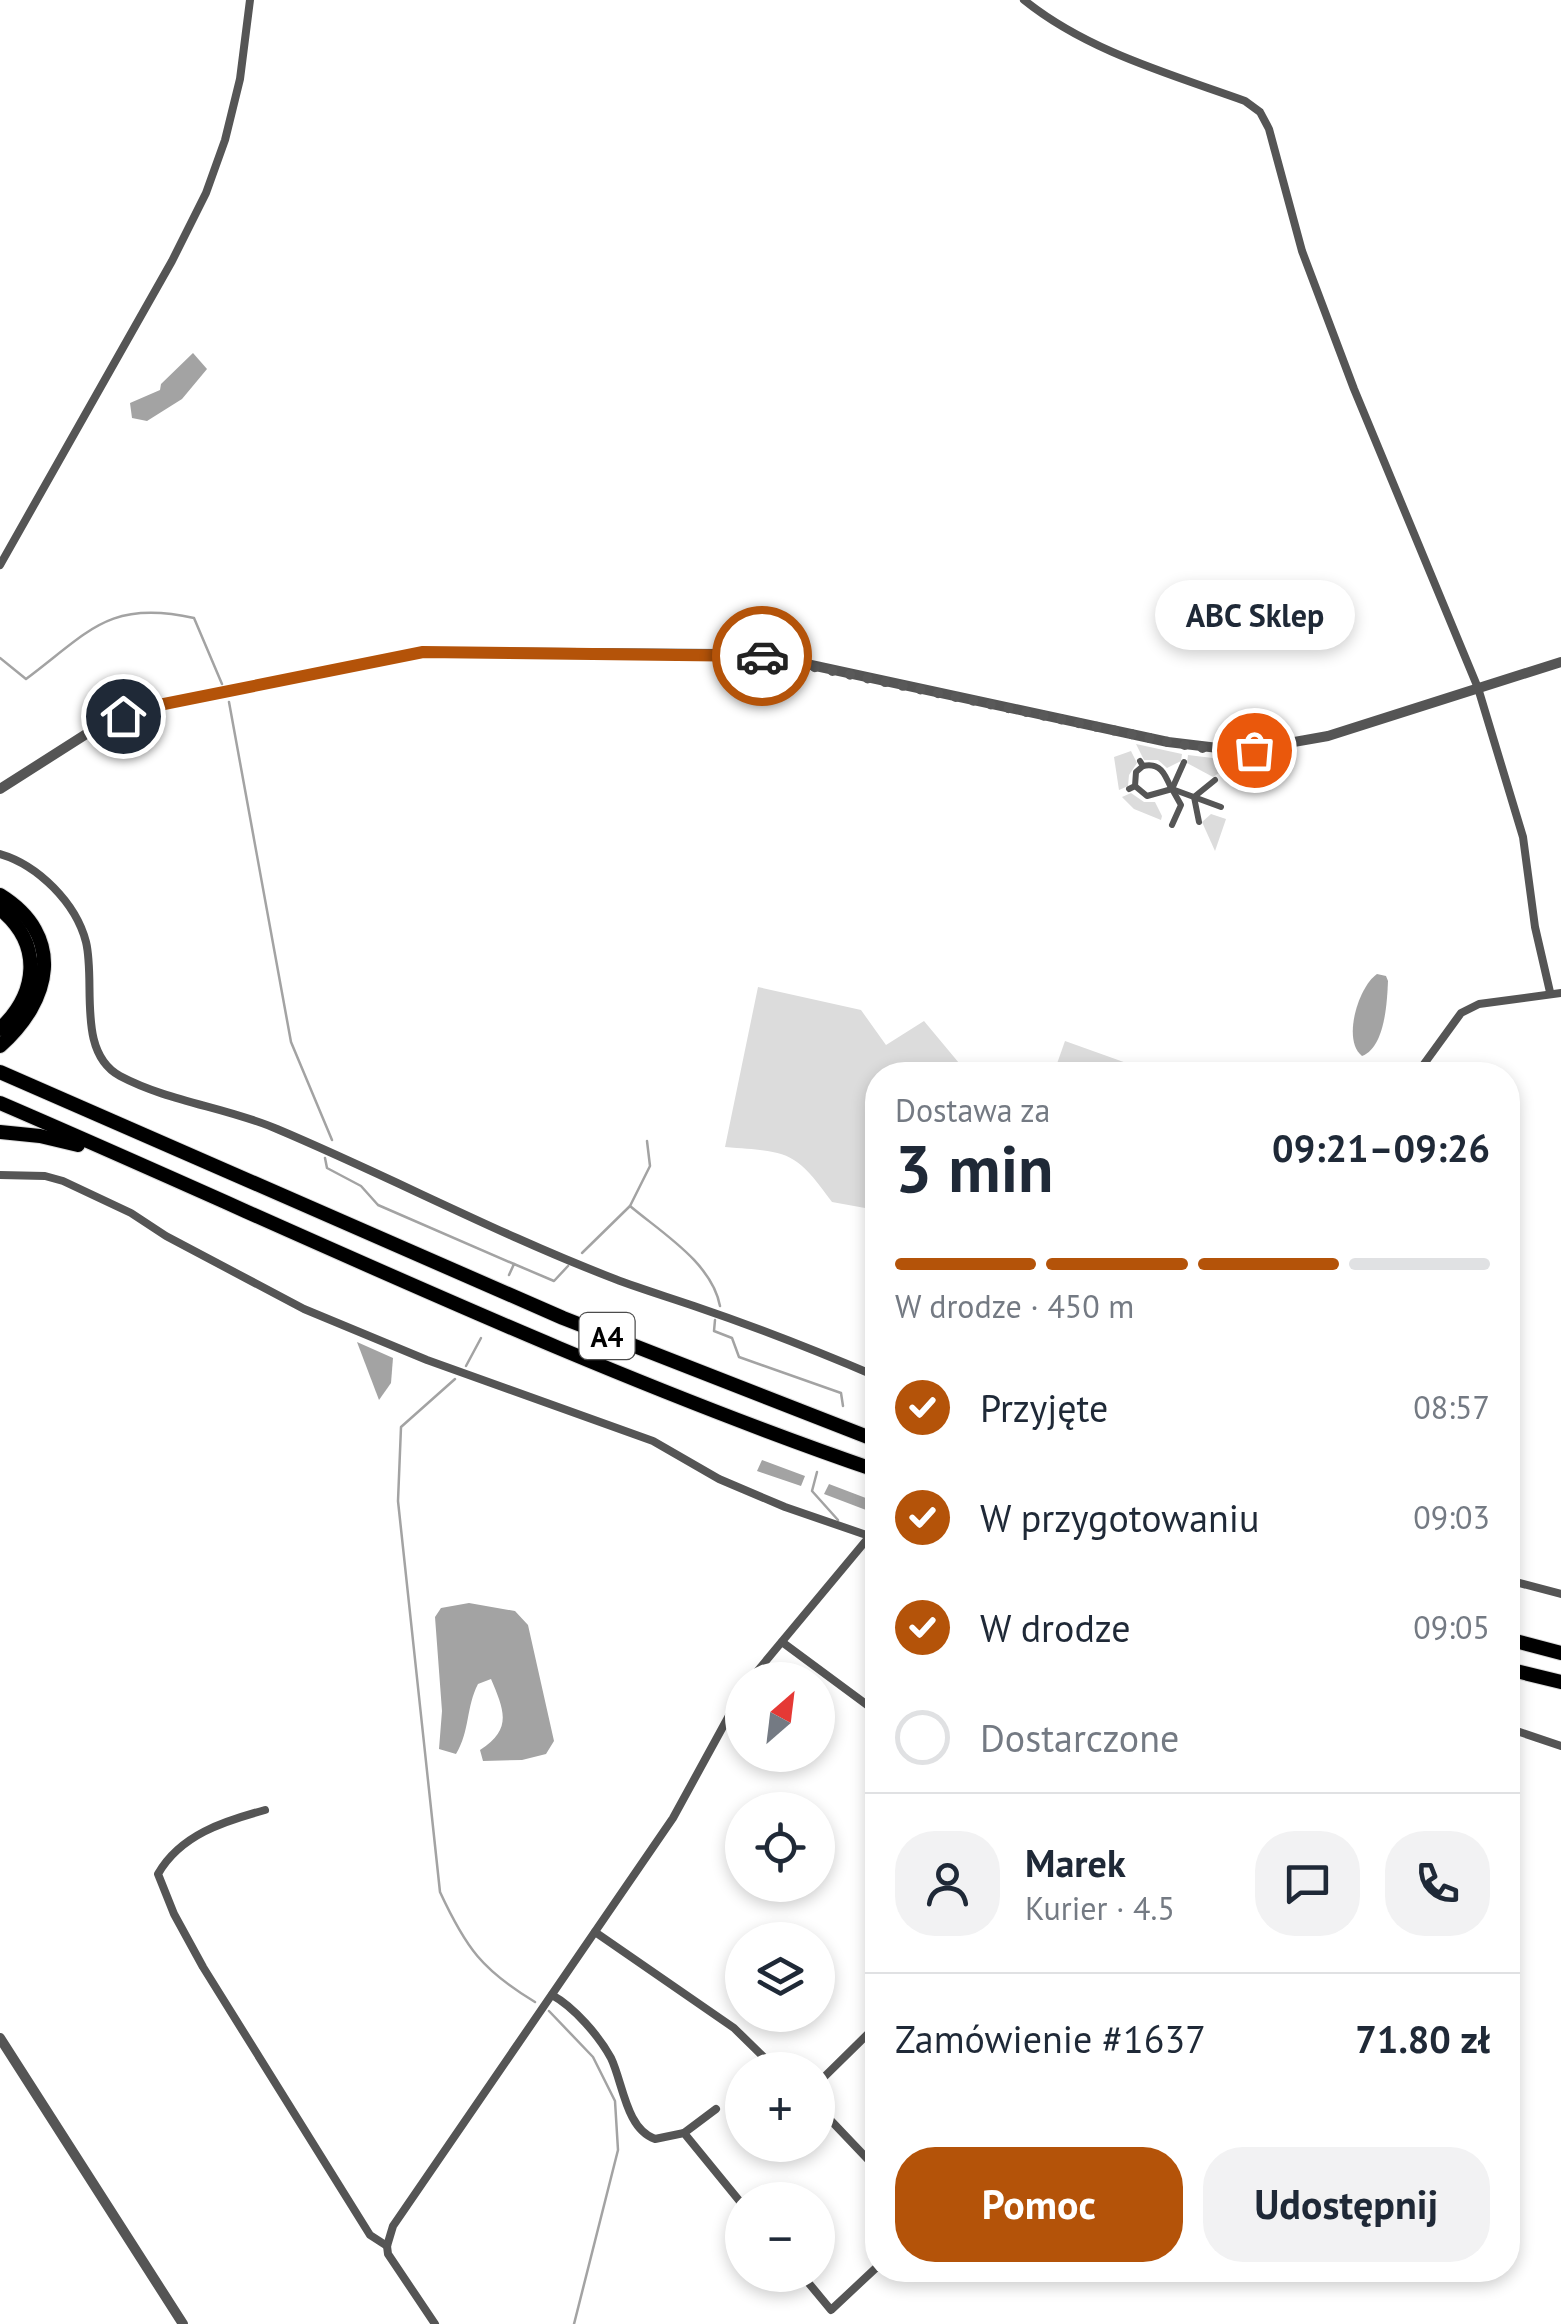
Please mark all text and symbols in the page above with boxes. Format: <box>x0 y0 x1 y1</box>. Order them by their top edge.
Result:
callout: ABC Sklep <box>1154 580 1354 650</box>
text: ABC Sklep <box>1186 594 1324 636</box>
courier <box>712 606 812 706</box>
icon: car <box>735 629 790 684</box>
pin <box>81 674 166 759</box>
icon: home <box>96 689 151 744</box>
pin <box>1212 708 1297 793</box>
icon: bag <box>1227 723 1282 778</box>
text: Dostawa za <box>895 1089 1050 1131</box>
text: 09:21–09:26 <box>1272 1123 1490 1172</box>
text: 3 min <box>895 1126 1054 1210</box>
text: W drodze · 450 m <box>895 1285 1134 1327</box>
road number: A4 <box>580 1313 634 1359</box>
icon: check <box>895 1380 950 1435</box>
text: Przyjęte <box>980 1383 1108 1432</box>
text: 08:57 <box>1413 1386 1490 1428</box>
icon: check <box>895 1490 950 1545</box>
text: W przygotowaniu <box>980 1493 1259 1542</box>
text: 09:03 <box>1413 1496 1490 1538</box>
icon: check <box>895 1600 950 1655</box>
text: W drodze <box>980 1603 1131 1652</box>
text: 09:05 <box>1413 1606 1490 1648</box>
north arrow <box>725 1662 835 1772</box>
map controls <box>725 1662 835 2292</box>
text: Dostarczone <box>980 1713 1179 1762</box>
button: locate <box>725 1792 835 1902</box>
button: person <box>895 1831 1000 1936</box>
button: chat <box>1255 1831 1360 1936</box>
button: phone <box>1385 1831 1490 1936</box>
text: Marek <box>1025 1838 1126 1887</box>
text: Kurier · 4.5 <box>1025 1887 1175 1929</box>
button: layers <box>725 1922 835 2032</box>
text: Zamówienie #1637 <box>895 2014 1206 2063</box>
text: 71.80 zł <box>1355 2014 1490 2063</box>
button: + <box>725 2052 835 2162</box>
button: Pomoc <box>895 2147 1183 2262</box>
button: Udostępnij <box>1203 2147 1490 2262</box>
button: − <box>725 2182 835 2292</box>

